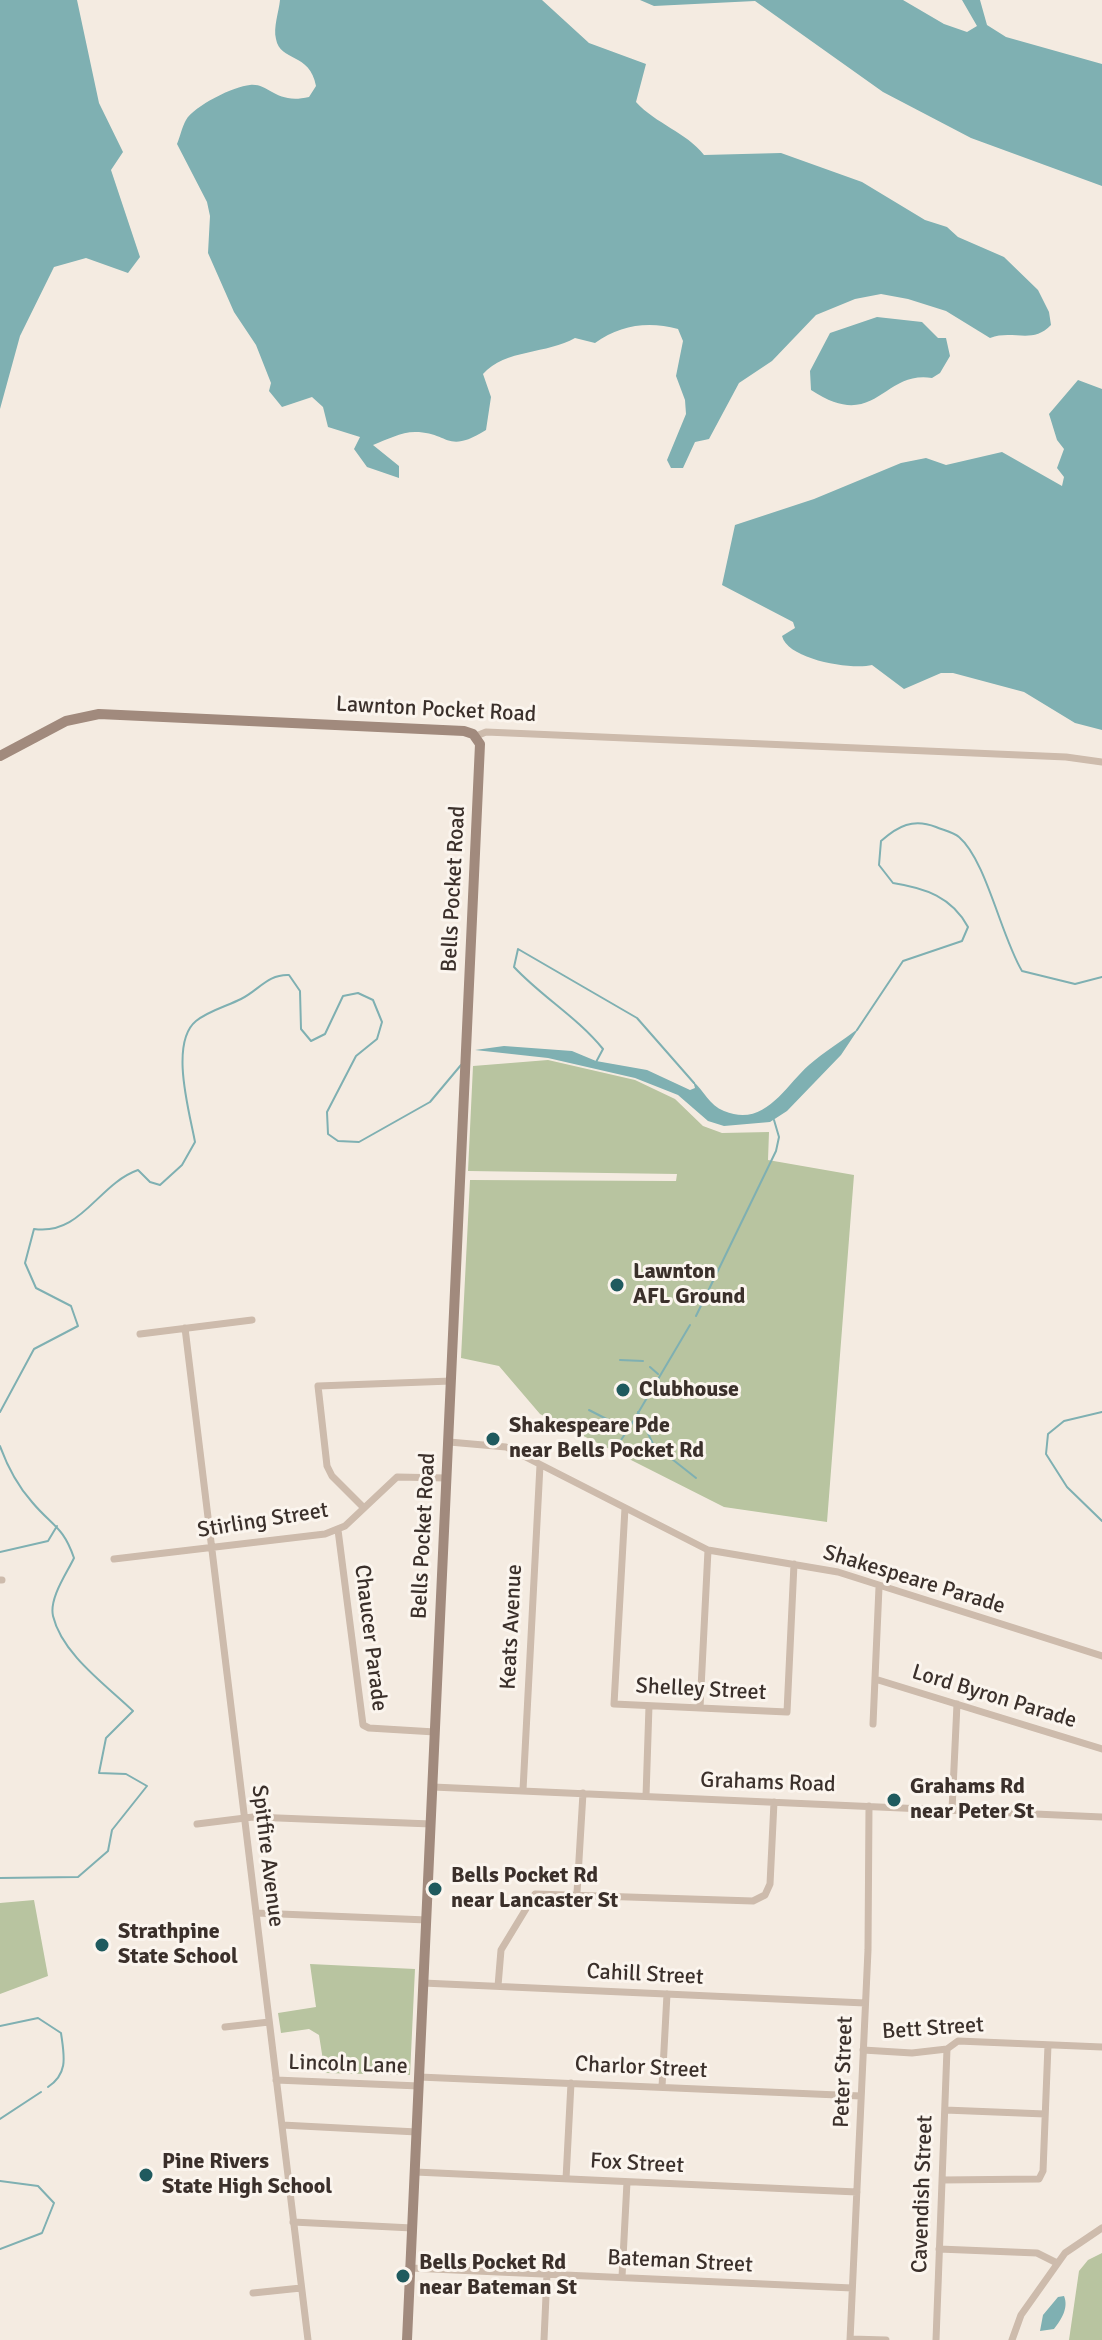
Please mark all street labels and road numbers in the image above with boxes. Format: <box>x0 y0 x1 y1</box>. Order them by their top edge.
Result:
street label: Lawnton Pocket Road <box>335 692 537 728</box>
street label: Bells Pocket Road <box>436 805 472 973</box>
street label: Bells Pocket Road <box>406 1452 442 1620</box>
street label: Stirling Street <box>196 1498 330 1544</box>
street label: Shakespeare Parade <box>820 1540 1008 1620</box>
street label: Chaucer Parade <box>348 1563 392 1713</box>
street label: Keats Avenue <box>496 1564 528 1690</box>
street label: Lord Byron Parade <box>908 1659 1080 1735</box>
street label: Shelley Street <box>635 1673 767 1707</box>
street label: Grahams Road <box>700 1767 836 1799</box>
street label: Spitfire Avenue <box>245 1783 289 1929</box>
street label: Cahill Street <box>586 1959 704 1991</box>
street label: Bett Street <box>881 2012 985 2046</box>
street label: Peter Street <box>829 2016 859 2128</box>
street label: Lincoln Lane <box>288 2050 408 2080</box>
street label: Charlor Street <box>574 2051 708 2085</box>
street label: Cavendish Street <box>907 2115 939 2273</box>
street label: Fox Street <box>589 2148 685 2180</box>
street label: Bateman Street <box>607 2245 753 2279</box>

